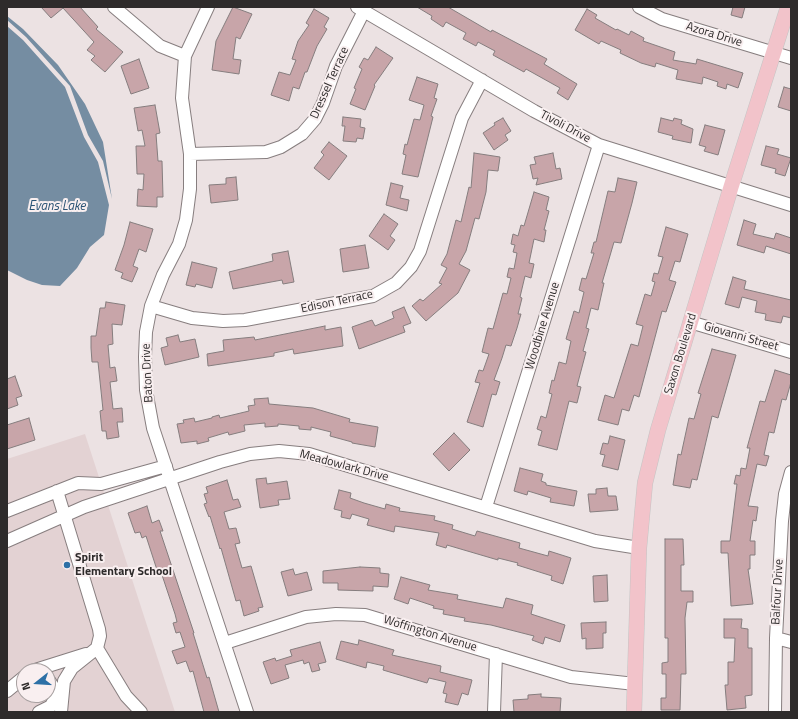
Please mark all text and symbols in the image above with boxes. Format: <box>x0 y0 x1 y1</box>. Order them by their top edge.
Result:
street label: Azora Drive <box>684 20 744 50</box>
street label: Dressel Terrace <box>308 45 352 121</box>
street label: Tivoli Drive <box>537 108 593 146</box>
water label: Evans Lake <box>28 199 86 215</box>
street label: Woodbine Avenue <box>523 280 563 372</box>
street label: Edison Terrace <box>300 287 374 317</box>
street label: Saxon Boulevard <box>662 312 700 396</box>
street label: Giovanni Street <box>702 319 780 355</box>
street label: Baton Drive <box>139 343 157 403</box>
street label: Meadowlark Drive <box>298 447 390 485</box>
place label: Spirit Elementary School <box>75 551 172 579</box>
street label: Balfour Drive <box>769 559 787 625</box>
marker: Spirit Elementary School <box>62 560 72 570</box>
street label: Woffington Avenue <box>381 613 479 655</box>
north arrow <box>16 663 56 703</box>
text: N <box>17 680 34 692</box>

